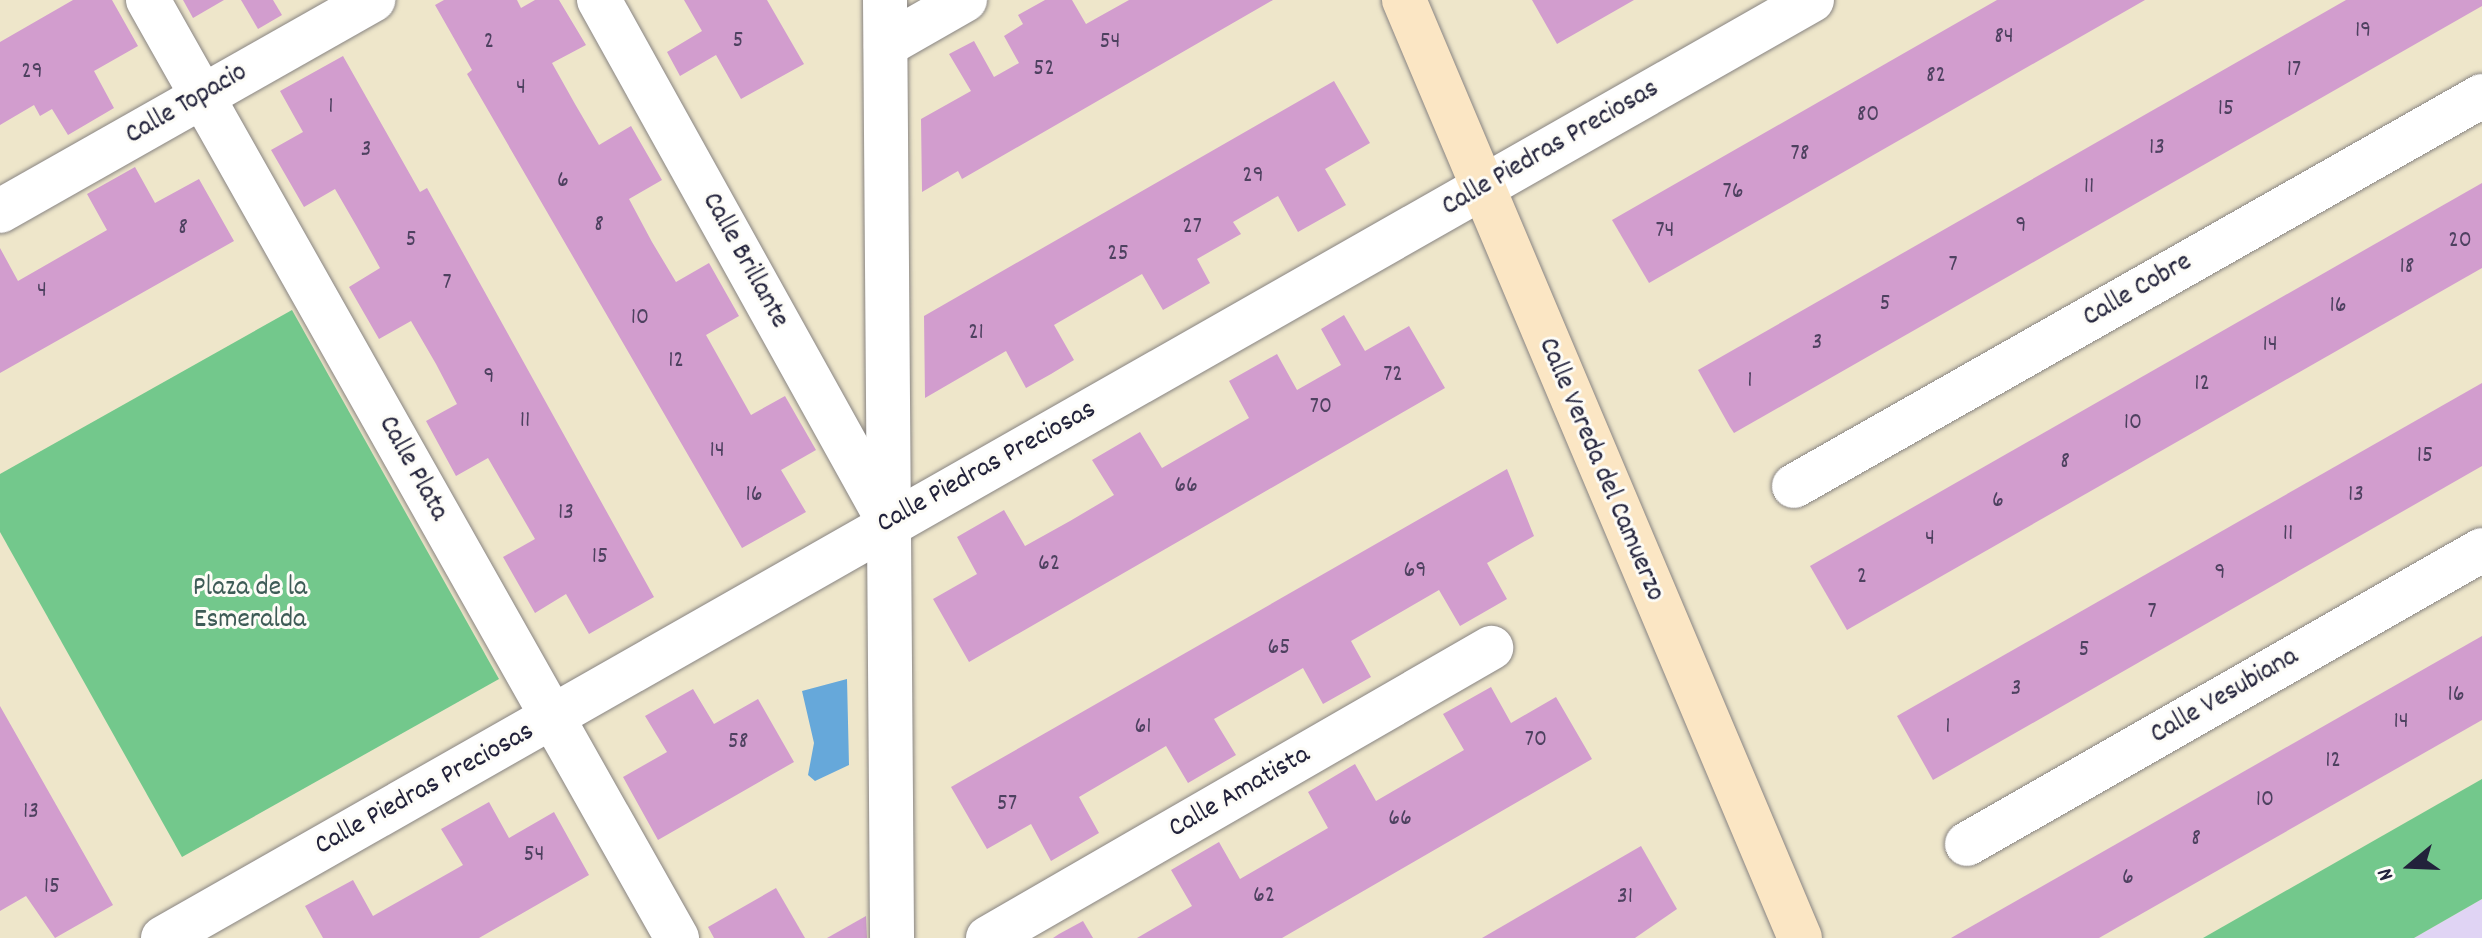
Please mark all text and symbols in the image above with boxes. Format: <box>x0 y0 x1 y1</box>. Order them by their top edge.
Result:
house number: 19 <box>2355 18 2371 46</box>
house number: 84 <box>1994 24 2014 52</box>
house number: 5 <box>732 28 744 56</box>
house number: 2 <box>484 29 494 57</box>
house number: 54 <box>1099 29 1121 57</box>
house number: 52 <box>1033 56 1055 84</box>
street label: Calle Topacio <box>120 57 254 153</box>
house number: 17 <box>2287 57 2301 85</box>
house number: 29 <box>21 59 43 87</box>
house number: 82 <box>1926 63 1946 91</box>
street label: Calle Piedras Preciosas <box>1437 73 1665 225</box>
house number: 4 <box>516 75 526 103</box>
house number: 1 <box>328 94 334 122</box>
house number: 15 <box>2218 96 2234 124</box>
house number: 80 <box>1857 102 1879 130</box>
house number: 13 <box>2149 135 2165 163</box>
house number: 3 <box>361 137 371 165</box>
house number: 78 <box>1791 141 1809 169</box>
house number: 29 <box>1242 163 1264 191</box>
house number: 6 <box>557 168 569 196</box>
house number: 11 <box>2084 174 2094 202</box>
house number: 76 <box>1723 179 1743 207</box>
street label: Calle Brillante <box>693 187 795 335</box>
house number: 8 <box>594 212 604 240</box>
house number: 9 <box>2016 213 2026 241</box>
house number: 27 <box>1182 214 1202 242</box>
house number: 8 <box>178 215 188 243</box>
house number: 74 <box>1655 218 1675 246</box>
house number: 5 <box>405 227 417 255</box>
house number: 20 <box>2448 228 2472 256</box>
house number: 25 <box>1107 241 1129 269</box>
street label: Calle Cobre <box>2078 246 2198 336</box>
house number: 7 <box>1948 252 1958 280</box>
house number: 18 <box>2400 254 2414 282</box>
house number: 7 <box>442 270 452 298</box>
house number: 4 <box>37 278 47 306</box>
house number: 5 <box>1879 291 1891 319</box>
house number: 16 <box>2329 293 2347 321</box>
house number: 10 <box>631 305 649 333</box>
house number: 21 <box>968 320 984 348</box>
house number: 3 <box>1812 330 1822 358</box>
house number: 14 <box>2262 332 2278 360</box>
street label: Calle Vereda del Camuerzo <box>1529 333 1671 607</box>
house number: 12 <box>668 348 684 376</box>
house number: 72 <box>1383 362 1403 390</box>
house number: 9 <box>484 364 494 392</box>
house number: 1 <box>1747 368 1753 396</box>
house number: 12 <box>2194 371 2210 399</box>
street label: Calle Piedras Preciosas <box>872 394 1102 542</box>
house number: 70 <box>1310 394 1332 422</box>
house number: 11 <box>520 408 530 436</box>
house number: 10 <box>2124 410 2142 438</box>
street label: Calle Plata <box>369 411 455 527</box>
house number: 14 <box>709 438 725 466</box>
house number: 15 <box>2417 443 2433 471</box>
house number: 8 <box>2060 449 2070 477</box>
house number: 66 <box>1174 473 1198 501</box>
house number: 16 <box>745 482 763 510</box>
house number: 13 <box>2348 482 2364 510</box>
house number: 6 <box>1992 488 2004 516</box>
house number: 13 <box>558 500 574 528</box>
house number: 11 <box>2283 521 2293 549</box>
house number: 4 <box>1925 526 1935 554</box>
house number: 15 <box>592 544 608 572</box>
house number: 62 <box>1038 551 1060 579</box>
house number: 69 <box>1404 558 1426 586</box>
house number: 9 <box>2215 560 2225 588</box>
house number: 2 <box>1857 564 1867 592</box>
park label: Plaza de la Esmeralda <box>193 572 307 638</box>
house number: 7 <box>2147 599 2157 627</box>
house number: 65 <box>1268 635 1290 663</box>
house number: 5 <box>2078 637 2090 665</box>
street label: Calle Vesubiana <box>2145 641 2305 753</box>
house number: 3 <box>2011 676 2021 704</box>
house number: 16 <box>2447 682 2465 710</box>
house number: 14 <box>2393 709 2409 737</box>
house number: 61 <box>1134 714 1152 742</box>
house number: 1 <box>1945 714 1951 742</box>
street label: Calle Piedras Preciosas <box>310 716 540 864</box>
house number: 70 <box>1525 727 1547 755</box>
house number: 58 <box>728 729 748 757</box>
street label: Calle Amatista <box>1163 739 1317 847</box>
house number: 12 <box>2325 748 2341 776</box>
house number: 10 <box>2256 787 2274 815</box>
house number: 57 <box>997 791 1017 819</box>
house number: 13 <box>23 799 39 827</box>
house number: 66 <box>1388 806 1412 834</box>
house number: 8 <box>2191 826 2201 854</box>
north arrow <box>2370 826 2450 906</box>
house number: 54 <box>523 842 545 870</box>
text: N <box>2370 864 2403 884</box>
house number: 6 <box>2122 865 2134 893</box>
house number: 15 <box>44 874 60 902</box>
house number: 62 <box>1253 883 1275 911</box>
house number: 31 <box>1617 884 1633 912</box>

